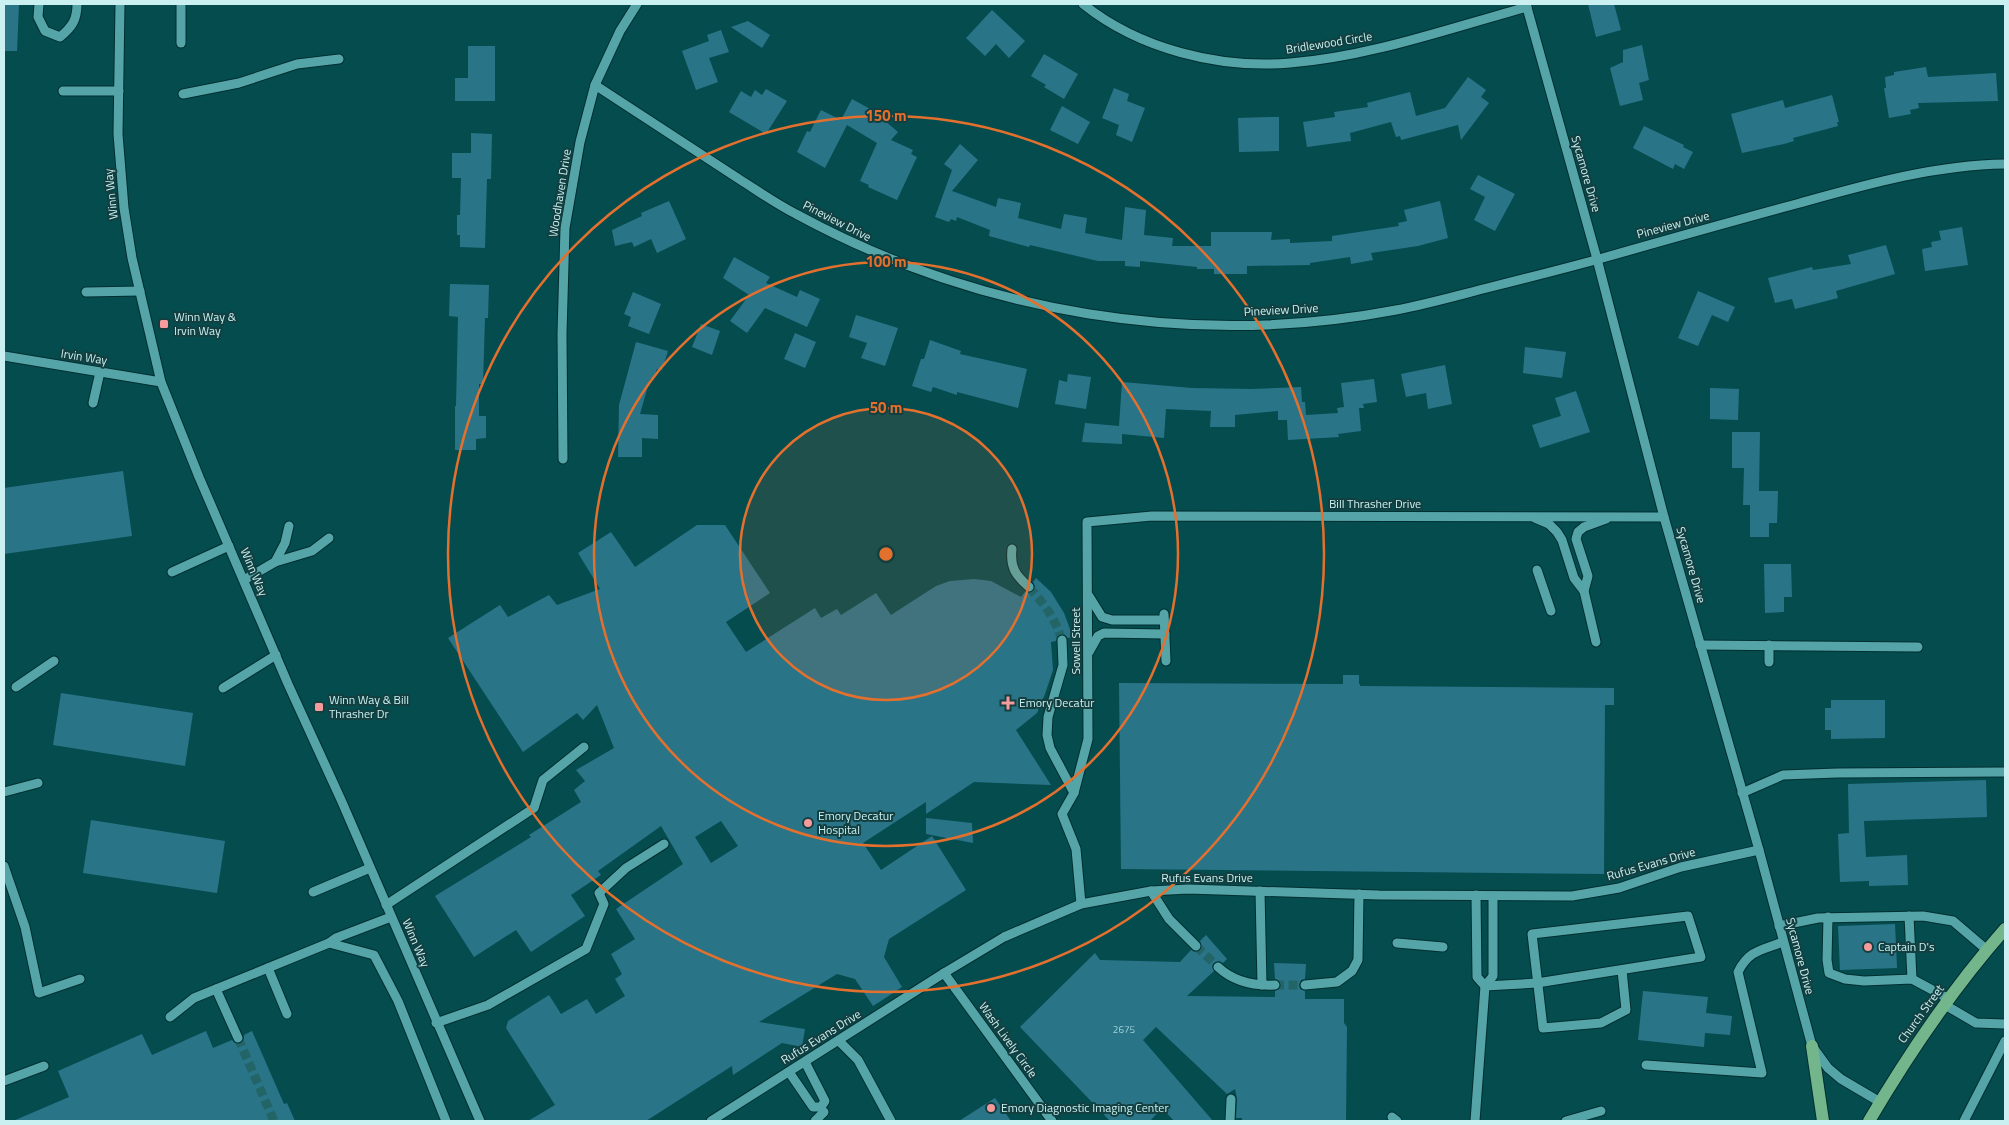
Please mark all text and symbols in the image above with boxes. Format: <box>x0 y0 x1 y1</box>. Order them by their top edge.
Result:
street label: Bridlewood Circle <box>1284 26 1374 59</box>
text: 150 m <box>865 104 907 127</box>
street label: Sycamore Drive <box>1567 133 1606 214</box>
street label: Woodhaven Drive <box>543 148 576 238</box>
street label: Winn Way <box>98 168 123 220</box>
street label: Pineview Drive <box>800 195 875 246</box>
street label: Pineview Drive <box>1634 206 1711 243</box>
text: 100 m <box>865 250 907 273</box>
street label: Pineview Drive <box>1243 298 1319 321</box>
place label: Winn Way & Irvin Way <box>174 307 237 340</box>
marker: Winn Way & Irvin Way <box>158 318 170 330</box>
street label: Irvin Way <box>59 343 109 370</box>
text: 50 m <box>870 396 902 419</box>
street label: Bill Thrasher Drive <box>1329 494 1421 513</box>
street label: Sycamore Drive <box>1672 524 1711 605</box>
street label: Winn Way <box>236 545 273 599</box>
centre of rings <box>877 545 895 563</box>
street label: Sowell Street <box>1066 607 1085 675</box>
place label: Winn Way & Bill Thrasher Dr <box>329 690 409 723</box>
place label: Emory Decatur <box>1019 693 1094 712</box>
marker: Emory Decatur <box>1001 696 1015 710</box>
marker: Winn Way & Bill Thrasher Dr <box>313 701 325 713</box>
place label: Emory Decatur Hospital <box>818 806 893 839</box>
marker: Emory Decatur Hospital <box>802 817 814 829</box>
street label: Rufus Evans Drive <box>1604 842 1697 885</box>
street label: Rufus Evans Drive <box>1161 868 1253 887</box>
street label: Sycamore Drive <box>1781 915 1820 996</box>
street label: Winn Way <box>398 916 435 970</box>
place label: Captain D's <box>1878 937 1935 956</box>
marker: Captain D's <box>1862 941 1874 953</box>
street label: Church Street <box>1893 980 1949 1047</box>
street label: Wash Lively Circle <box>974 998 1042 1082</box>
street label: Rufus Evans Drive <box>777 1004 865 1069</box>
house number: 2675 <box>1113 1022 1136 1037</box>
place label: Emory Diagnostic Imaging Center <box>1001 1098 1169 1117</box>
marker: Emory Diagnostic Imaging Center <box>985 1102 997 1114</box>

